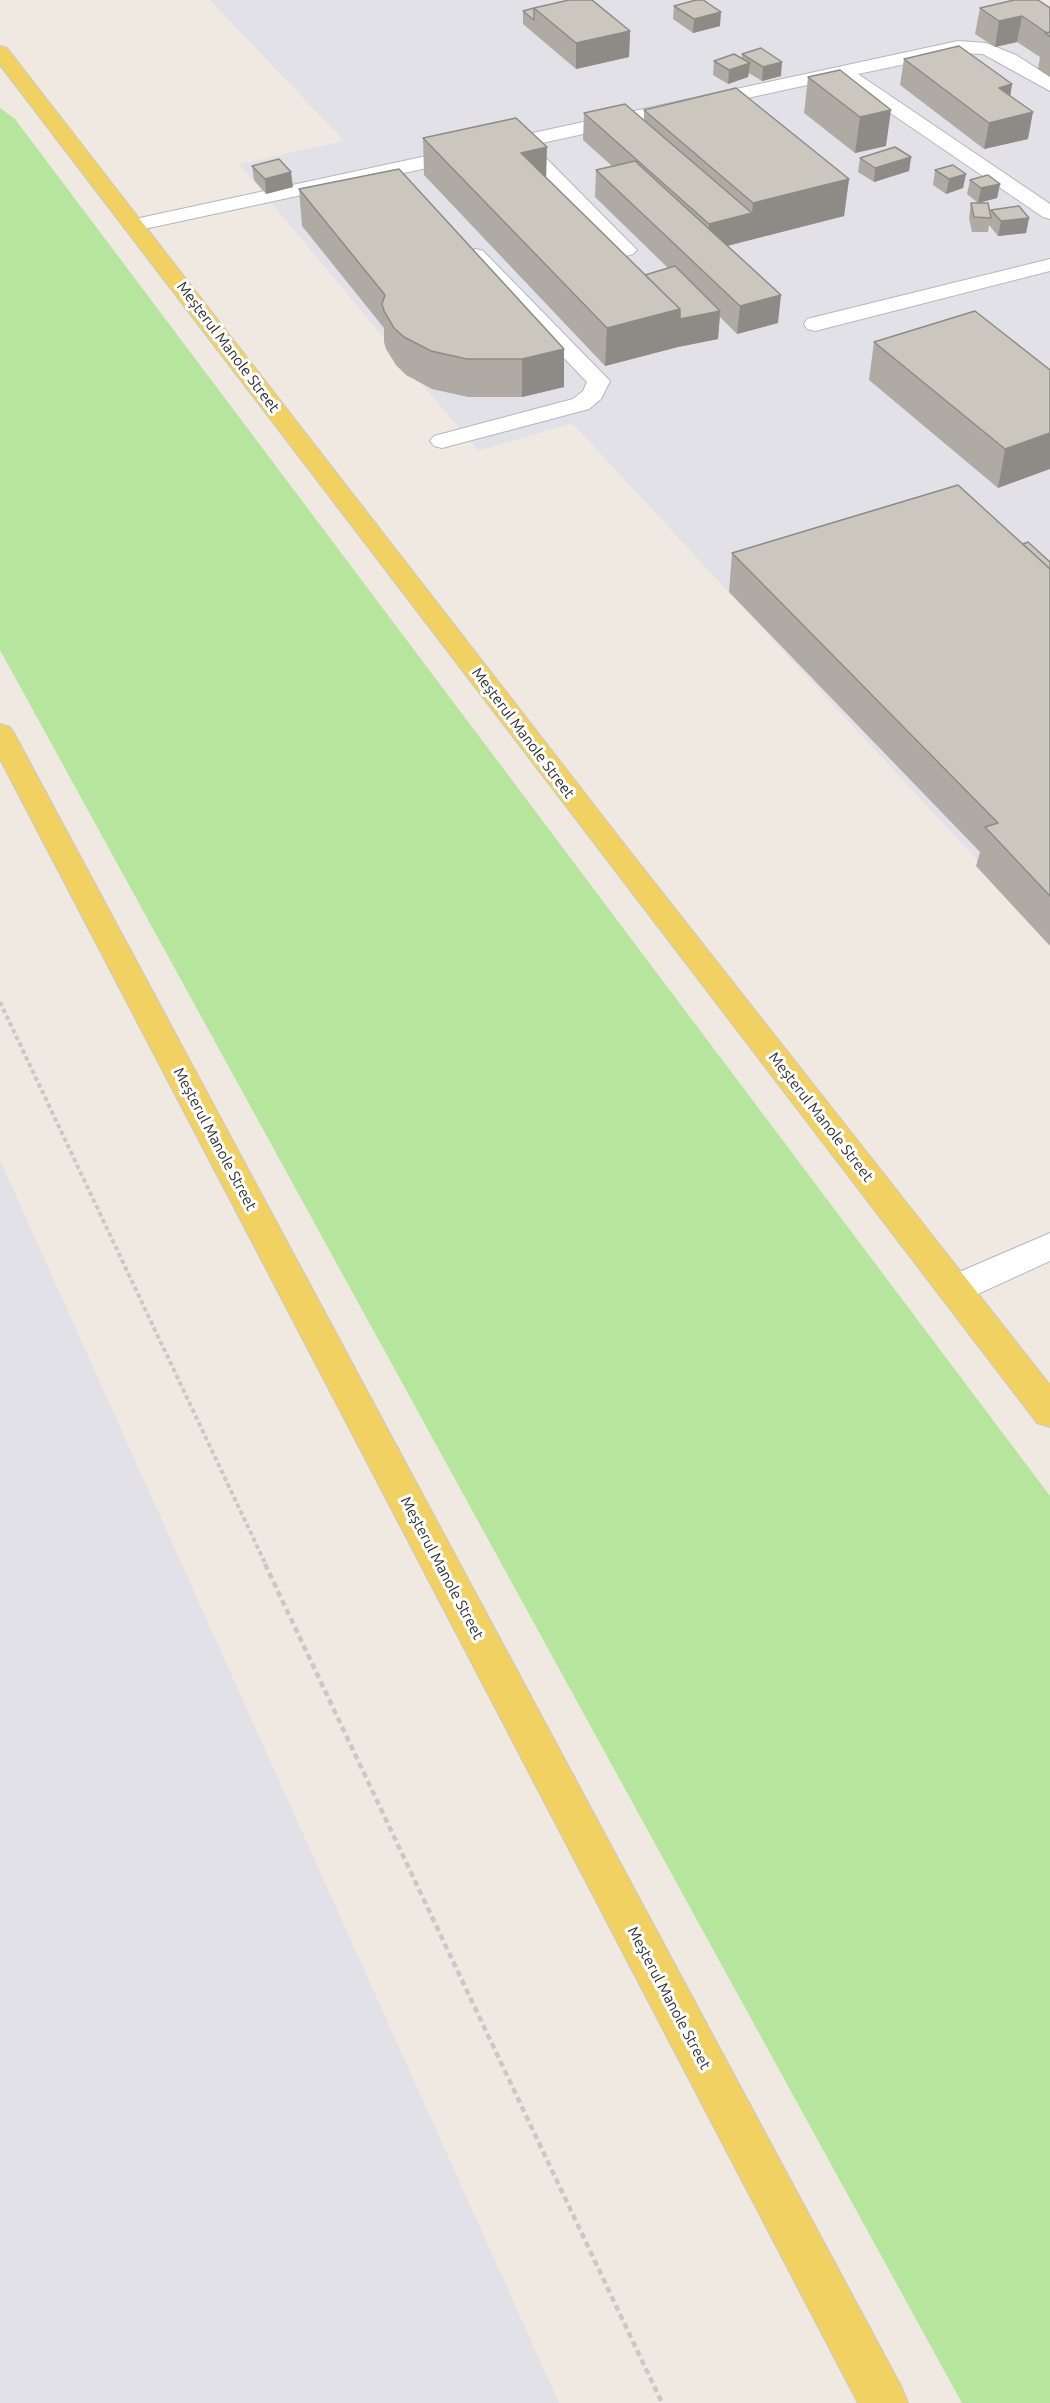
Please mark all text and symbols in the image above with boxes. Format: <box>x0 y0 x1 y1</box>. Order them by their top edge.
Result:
street label: Meșterul Manole Street <box>173 278 283 416</box>
street label: Meșterul Manole Street <box>468 664 578 802</box>
street label: Meșterul Manole Street <box>765 1049 877 1185</box>
street label: Meșterul Manole Street <box>170 1064 260 1214</box>
street label: Meșterul Manole Street <box>397 1493 487 1643</box>
street label: Meșterul Manole Street <box>624 1923 714 2073</box>

